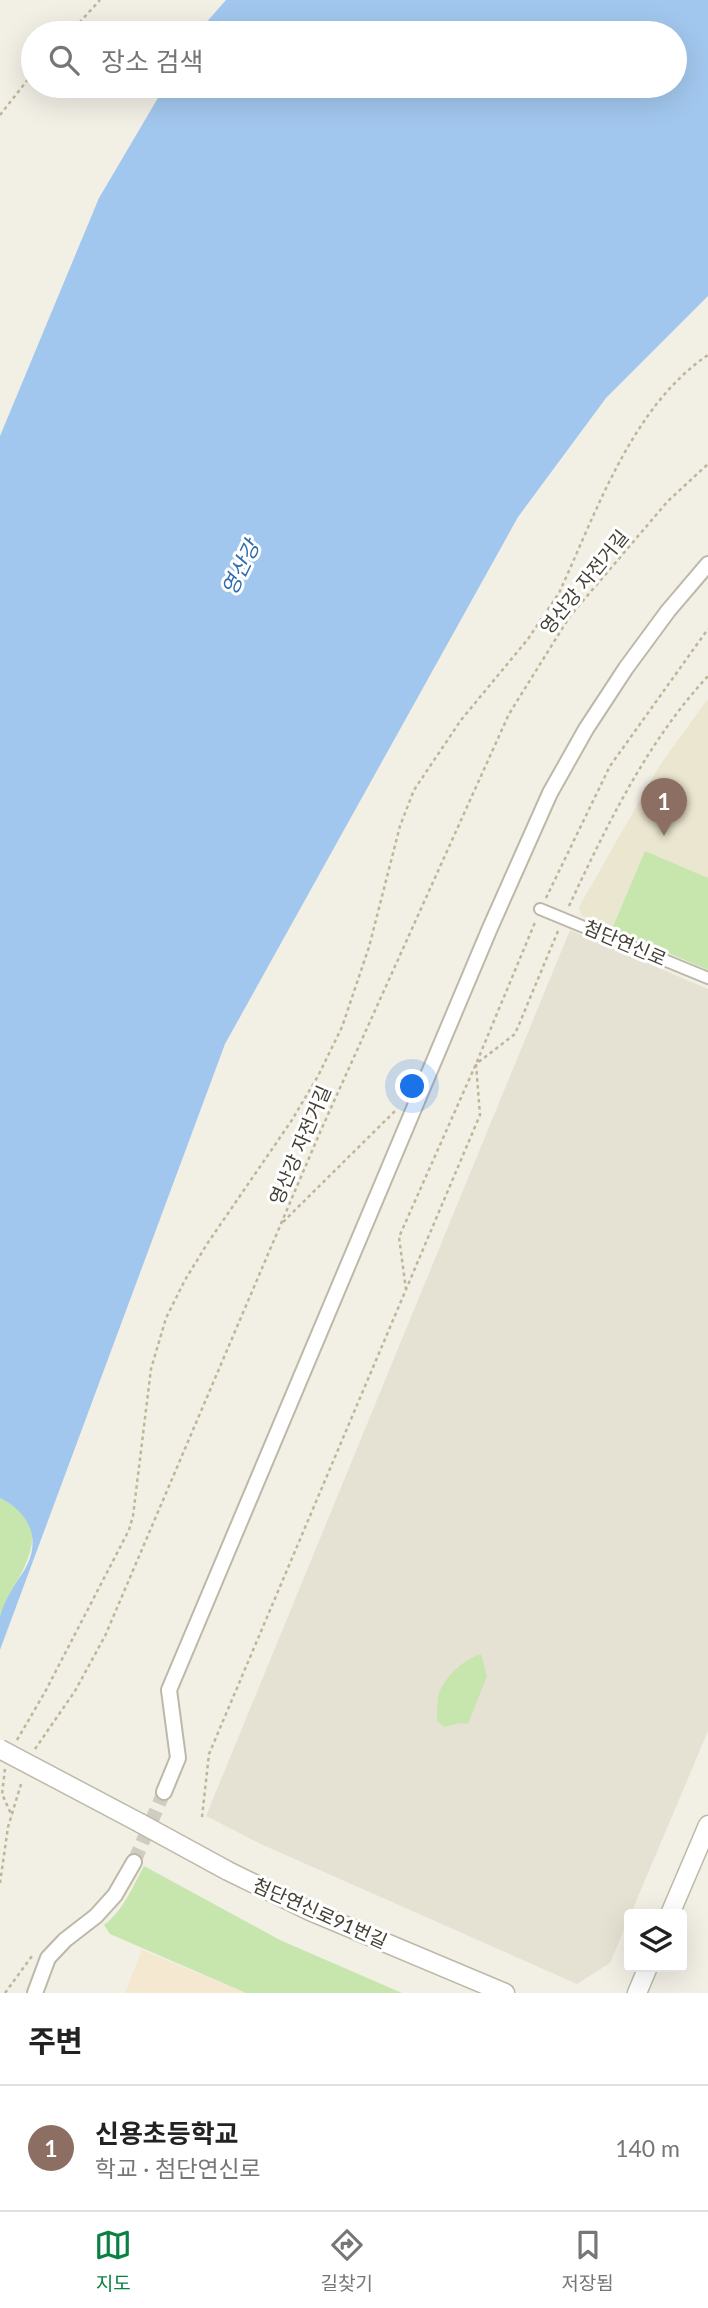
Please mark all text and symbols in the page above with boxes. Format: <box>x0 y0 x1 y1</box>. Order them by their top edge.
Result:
search box <box>21 21 687 98</box>
icon: search <box>45 41 83 79</box>
text: 장소 검색 <box>101 45 203 77</box>
street label: 영산강 자전거길 <box>535 525 633 638</box>
water label: 영산강 <box>216 533 265 599</box>
pin: 1 <box>641 778 687 836</box>
street label: 첨단연신로 <box>580 915 670 970</box>
your location <box>395 1069 429 1103</box>
street label: 영산강 자전거길 <box>264 1082 335 1208</box>
street label: 첨단연신로91번길 <box>250 1873 391 1952</box>
map controls <box>624 1909 687 1972</box>
button: layers <box>624 1909 687 1972</box>
text: 주변 <box>28 2022 83 2058</box>
text: 신용초등학교 <box>95 2117 239 2149</box>
text: 1 <box>44 2134 58 2162</box>
text: 140 m <box>615 2134 680 2162</box>
text: 학교 · 첨단연신로 <box>95 2154 261 2182</box>
tab: 지도 <box>94 2226 132 2295</box>
tab: 길찾기 <box>321 2226 373 2295</box>
tab: 저장됨 <box>561 2226 614 2295</box>

